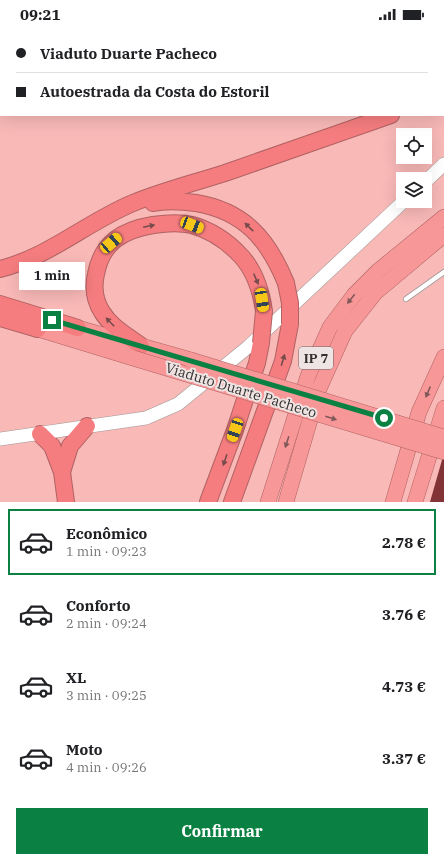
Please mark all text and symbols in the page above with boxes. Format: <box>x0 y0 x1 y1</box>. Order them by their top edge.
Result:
text: 09:21 <box>20 5 61 24</box>
text: Viaduto Duarte Pacheco <box>40 44 217 63</box>
text: Autoestrada da Costa do Estoril <box>40 82 269 101</box>
map controls <box>396 128 432 208</box>
button: locate <box>396 128 432 164</box>
button: layers <box>396 172 432 208</box>
car <box>179 215 205 235</box>
one-way arrow <box>143 222 155 228</box>
one-way arrow <box>244 222 254 232</box>
car <box>98 231 124 255</box>
callout: 1 min <box>19 262 85 290</box>
text: 1 min <box>34 267 70 284</box>
one-way arrow <box>253 274 259 286</box>
car <box>254 287 270 313</box>
one-way arrow <box>347 293 355 304</box>
route end <box>43 311 61 329</box>
one-way arrow <box>106 317 115 327</box>
road number: IP 7 <box>299 347 333 369</box>
one-way arrow <box>280 354 286 366</box>
street label: Viaduto Duarte Pacheco <box>163 358 319 422</box>
one-way arrow <box>425 387 431 398</box>
route start <box>375 409 393 427</box>
one-way arrow <box>326 415 338 421</box>
car <box>225 417 245 443</box>
one-way arrow <box>283 436 289 448</box>
one-way arrow <box>221 455 227 467</box>
icon: car <box>18 524 54 560</box>
text: Econômico <box>66 524 147 543</box>
text: 2.78 € <box>382 533 426 552</box>
text: 1 min · 09:23 <box>66 543 147 560</box>
icon: car <box>18 596 54 632</box>
text: Conforto <box>66 596 131 615</box>
text: 3.76 € <box>382 605 426 624</box>
text: 2 min · 09:24 <box>66 615 147 632</box>
icon: car <box>18 668 54 704</box>
text: XL <box>66 668 86 687</box>
text: 4.73 € <box>382 677 426 696</box>
text: 3 min · 09:25 <box>66 687 147 704</box>
icon: car <box>18 740 54 776</box>
text: Moto <box>66 740 103 759</box>
text: 3.37 € <box>382 749 426 768</box>
text: 4 min · 09:26 <box>66 759 147 776</box>
button: Confirmar <box>16 808 428 854</box>

